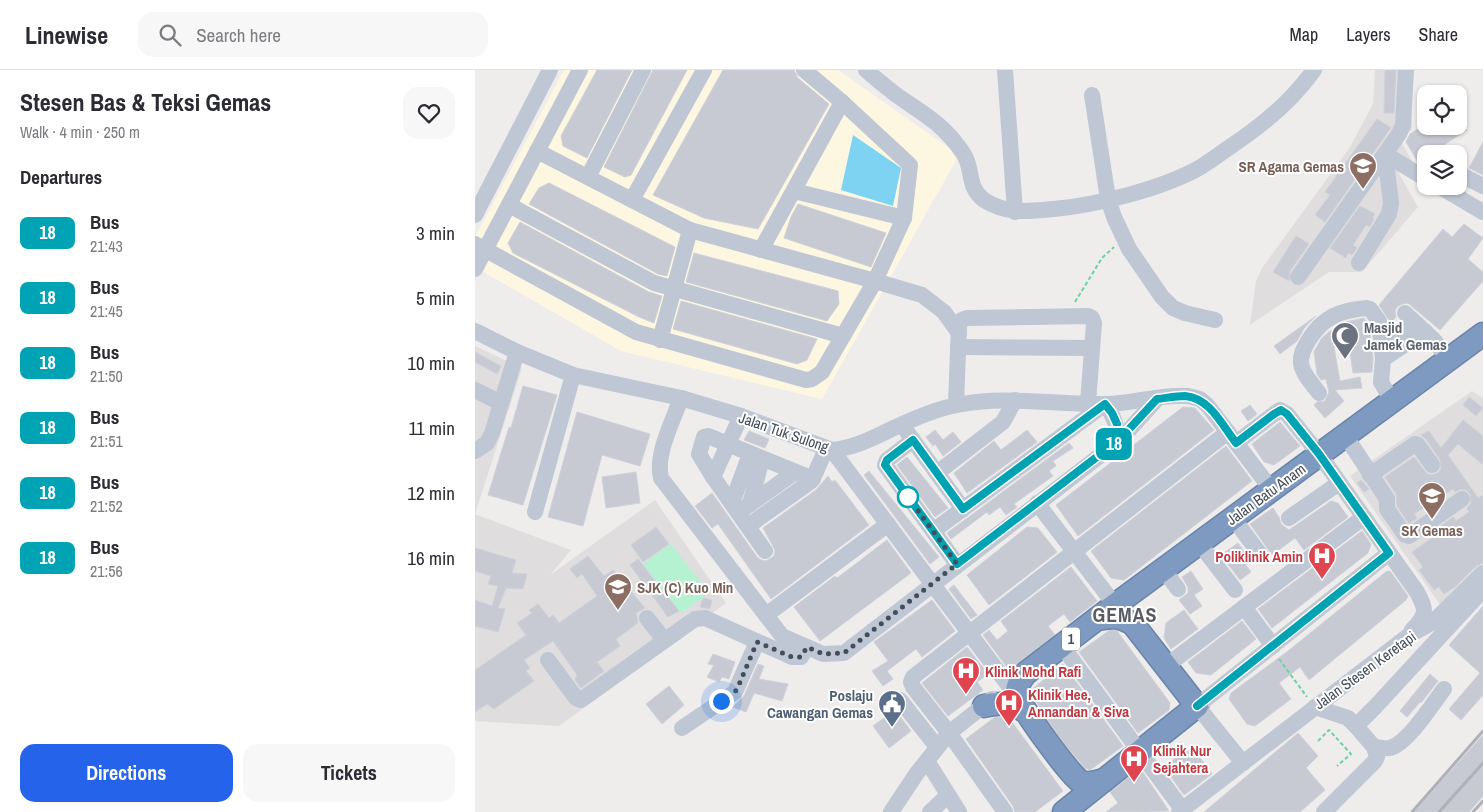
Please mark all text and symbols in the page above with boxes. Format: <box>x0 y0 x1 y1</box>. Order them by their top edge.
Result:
search box <box>138 12 488 57</box>
text: Linewise <box>25 19 108 51</box>
icon: search <box>156 21 184 49</box>
text: Search here <box>196 22 281 48</box>
text: Map <box>1290 22 1318 47</box>
text: Layers <box>1346 22 1391 47</box>
text: Share <box>1419 22 1458 47</box>
map controls <box>1417 85 1467 195</box>
button: locate <box>1417 85 1467 135</box>
text: Stesen Bas & Teksi Gemas <box>20 86 271 118</box>
button: heart <box>403 87 455 139</box>
text: Walk · 4 min · 250 m <box>20 121 140 143</box>
button: layers <box>1417 145 1467 195</box>
school or university icon: SR Agama Gemas <box>1348 151 1378 190</box>
place label: SR Agama Gemas <box>1238 156 1344 177</box>
text: Departures <box>20 164 102 190</box>
text: Bus <box>90 209 119 235</box>
text: 18 <box>39 220 56 245</box>
text: 3 min <box>416 220 455 246</box>
text: 21:43 <box>90 235 123 257</box>
text: Bus <box>90 274 119 300</box>
text: 18 <box>39 285 56 310</box>
text: 5 min <box>416 285 455 311</box>
text: 21:45 <box>90 300 123 322</box>
place label: Masjid Jamek Gemas <box>1364 317 1447 355</box>
mosque icon: Masjid Jamek Gemas <box>1330 321 1360 360</box>
text: Bus <box>90 339 119 365</box>
text: 18 <box>39 350 56 375</box>
text: 10 min <box>407 350 455 376</box>
text: 21:50 <box>90 365 123 387</box>
text: Bus <box>90 404 119 430</box>
street label: Jalan Tuk Sulong <box>736 407 832 457</box>
text: 18 <box>39 415 56 440</box>
text: 11 min <box>409 415 455 441</box>
line badge: 18 <box>1091 428 1137 460</box>
text: 21:51 <box>90 430 123 452</box>
text: 18 <box>1106 431 1122 456</box>
street label: Jalan Batu Anam <box>1222 458 1310 530</box>
text: Bus <box>90 469 119 495</box>
text: 18 <box>39 480 56 505</box>
text: 12 min <box>407 480 455 506</box>
school or university icon: SK Gemas <box>1417 481 1447 520</box>
unlabelled marker <box>897 486 919 508</box>
text: 21:52 <box>90 495 123 517</box>
place label: SK Gemas <box>1401 520 1463 541</box>
text: Bus <box>90 534 119 560</box>
hospital icon: Poliklinik Amin <box>1307 541 1337 580</box>
text: 18 <box>39 545 56 570</box>
text: 16 min <box>407 545 455 571</box>
place label: Poliklinik Amin <box>1215 546 1303 567</box>
text: 21:56 <box>90 560 123 582</box>
school or university icon: SJK (C) Kuo Min <box>603 572 633 611</box>
place label: SJK (C) Kuo Min <box>637 577 733 598</box>
district label: GEMAS <box>1092 601 1158 628</box>
street label: Jalan Stesen Keretapi <box>1310 626 1420 714</box>
road number: 1 <box>1062 628 1080 650</box>
hospital icon: Klinik Mohd Rafi <box>951 656 981 695</box>
place label: Klinik Mohd Rafi <box>985 661 1081 682</box>
place label: Klinik Hee, Annandan & Siva <box>1028 684 1129 722</box>
place label: Poslaju Cawangan Gemas <box>767 685 873 723</box>
hospital icon: Klinik Hee, Annandan & Siva <box>994 688 1024 727</box>
your location <box>709 689 734 714</box>
public building icon: Poslaju Cawangan Gemas <box>877 689 907 728</box>
place label: Klinik Nur Sejahtera <box>1153 740 1211 778</box>
button: Directions <box>20 744 233 802</box>
button: Tickets <box>243 744 455 802</box>
hospital icon: Klinik Nur Sejahtera <box>1119 744 1149 783</box>

